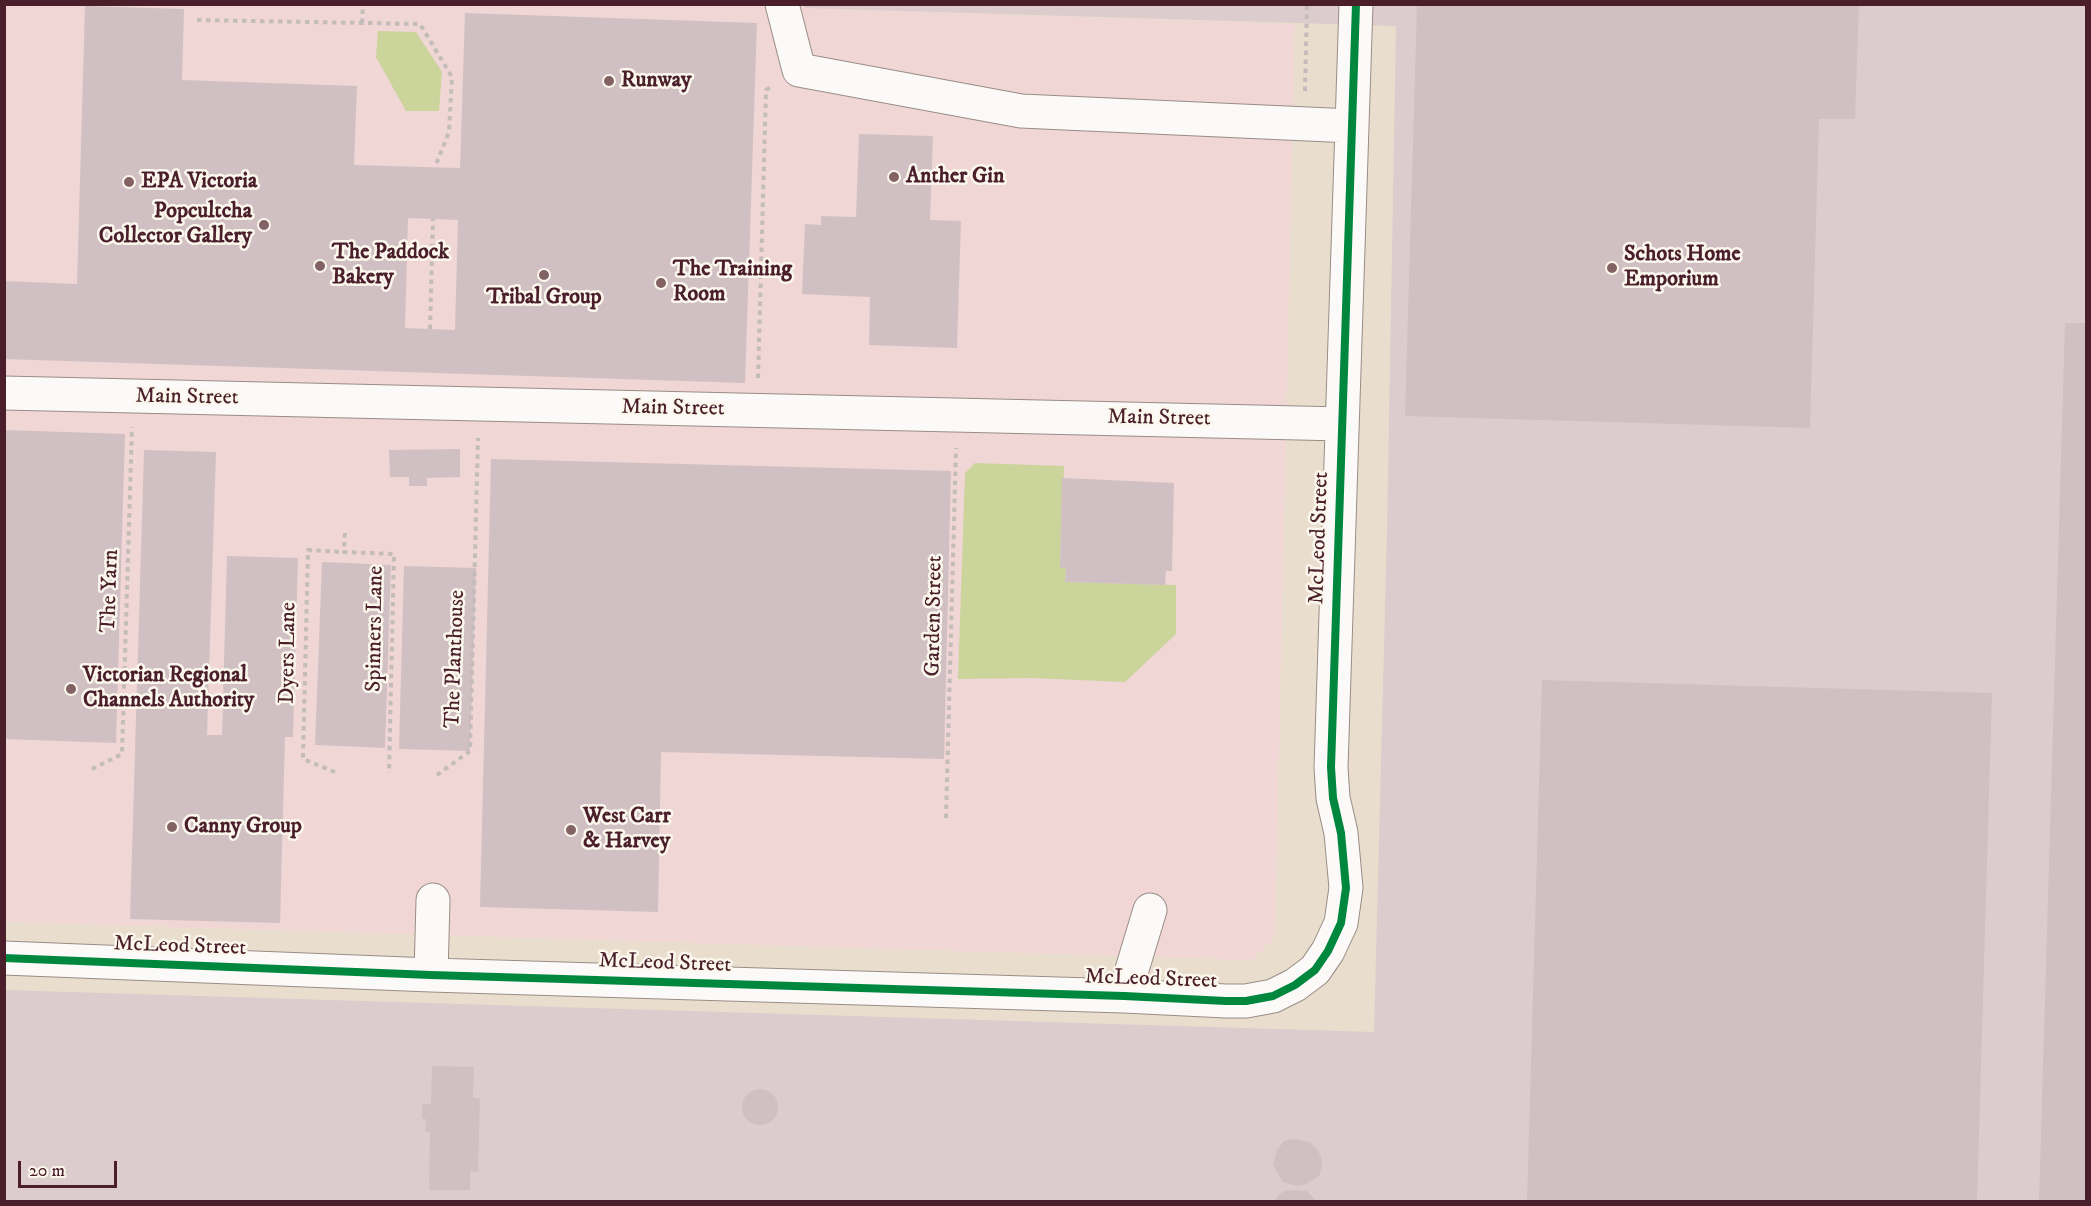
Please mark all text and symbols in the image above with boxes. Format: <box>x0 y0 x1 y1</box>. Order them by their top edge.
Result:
place label: Runway <box>621 68 691 94</box>
marker: Runway <box>602 74 616 88</box>
place label: Anther Gin <box>906 164 1004 190</box>
place label: EPA Victoria <box>141 169 257 195</box>
marker: Anther Gin <box>887 170 901 184</box>
marker: EPA Victoria <box>122 175 136 189</box>
place label: Popcultcha Collector Gallery <box>99 199 252 250</box>
marker: Popcultcha Collector Gallery <box>257 218 271 232</box>
place label: The Paddock Bakery <box>332 240 449 292</box>
place label: Schots Home Emporium <box>1624 242 1741 294</box>
place label: The Training Room <box>673 257 792 308</box>
marker: The Paddock Bakery <box>313 259 327 273</box>
marker: Schots Home Emporium <box>1605 261 1619 275</box>
marker: Tribal Group <box>537 268 551 282</box>
marker: The Training Room <box>654 276 668 290</box>
place label: Tribal Group <box>486 285 602 311</box>
street label: Main Street <box>135 384 239 412</box>
street label: Main Street <box>621 395 725 423</box>
street label: Main Street <box>1107 405 1211 433</box>
street label: McLeod Street <box>1304 471 1336 605</box>
street label: The Yarn <box>96 549 126 633</box>
street label: Garden Street <box>921 555 949 677</box>
street label: Spinners Lane <box>362 566 390 692</box>
street label: The Planthouse <box>440 589 472 729</box>
street label: Dyers Lane <box>275 602 303 704</box>
place label: Victorian Regional Channels Authority <box>83 663 254 714</box>
marker: Victorian Regional Channels Authority <box>64 682 78 696</box>
place label: West Carr & Harvey <box>583 804 671 855</box>
place label: Canny Group <box>184 814 302 840</box>
marker: Canny Group <box>165 820 179 834</box>
marker: West Carr & Harvey <box>564 823 578 837</box>
street label: McLeod Street <box>113 931 247 963</box>
street label: McLeod Street <box>598 948 732 980</box>
street label: McLeod Street <box>1084 964 1218 996</box>
scale bar <box>21 1149 120 1187</box>
text: 20 m <box>29 1160 65 1182</box>

